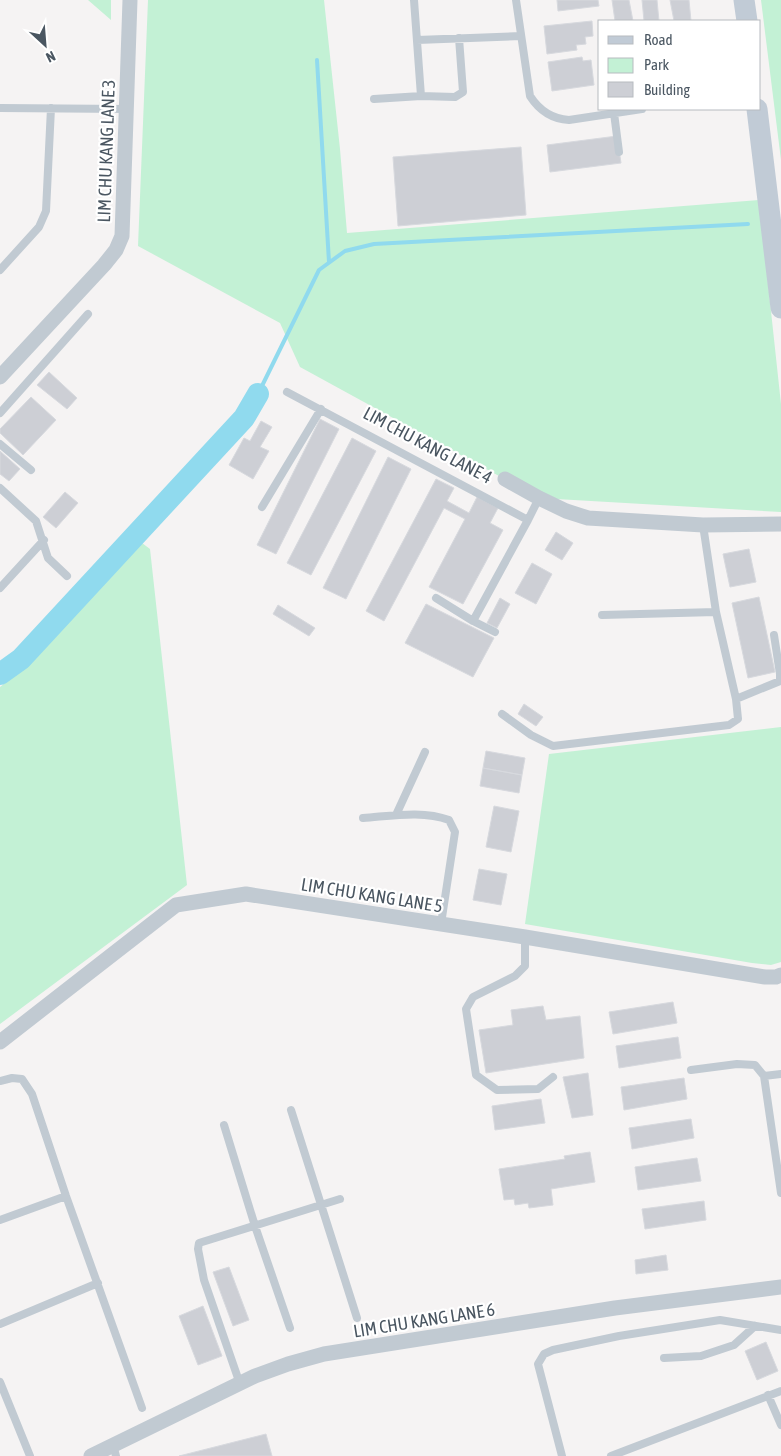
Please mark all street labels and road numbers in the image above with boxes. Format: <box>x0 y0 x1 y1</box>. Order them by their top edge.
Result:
street label: LIM CHU KANG LANE 3 <box>93 79 119 223</box>
street label: LIM CHU KANG LANE 4 <box>360 402 496 488</box>
street label: LIM CHU KANG LANE 5 <box>300 873 444 917</box>
street label: LIM CHU KANG LANE 6 <box>352 1298 496 1342</box>

